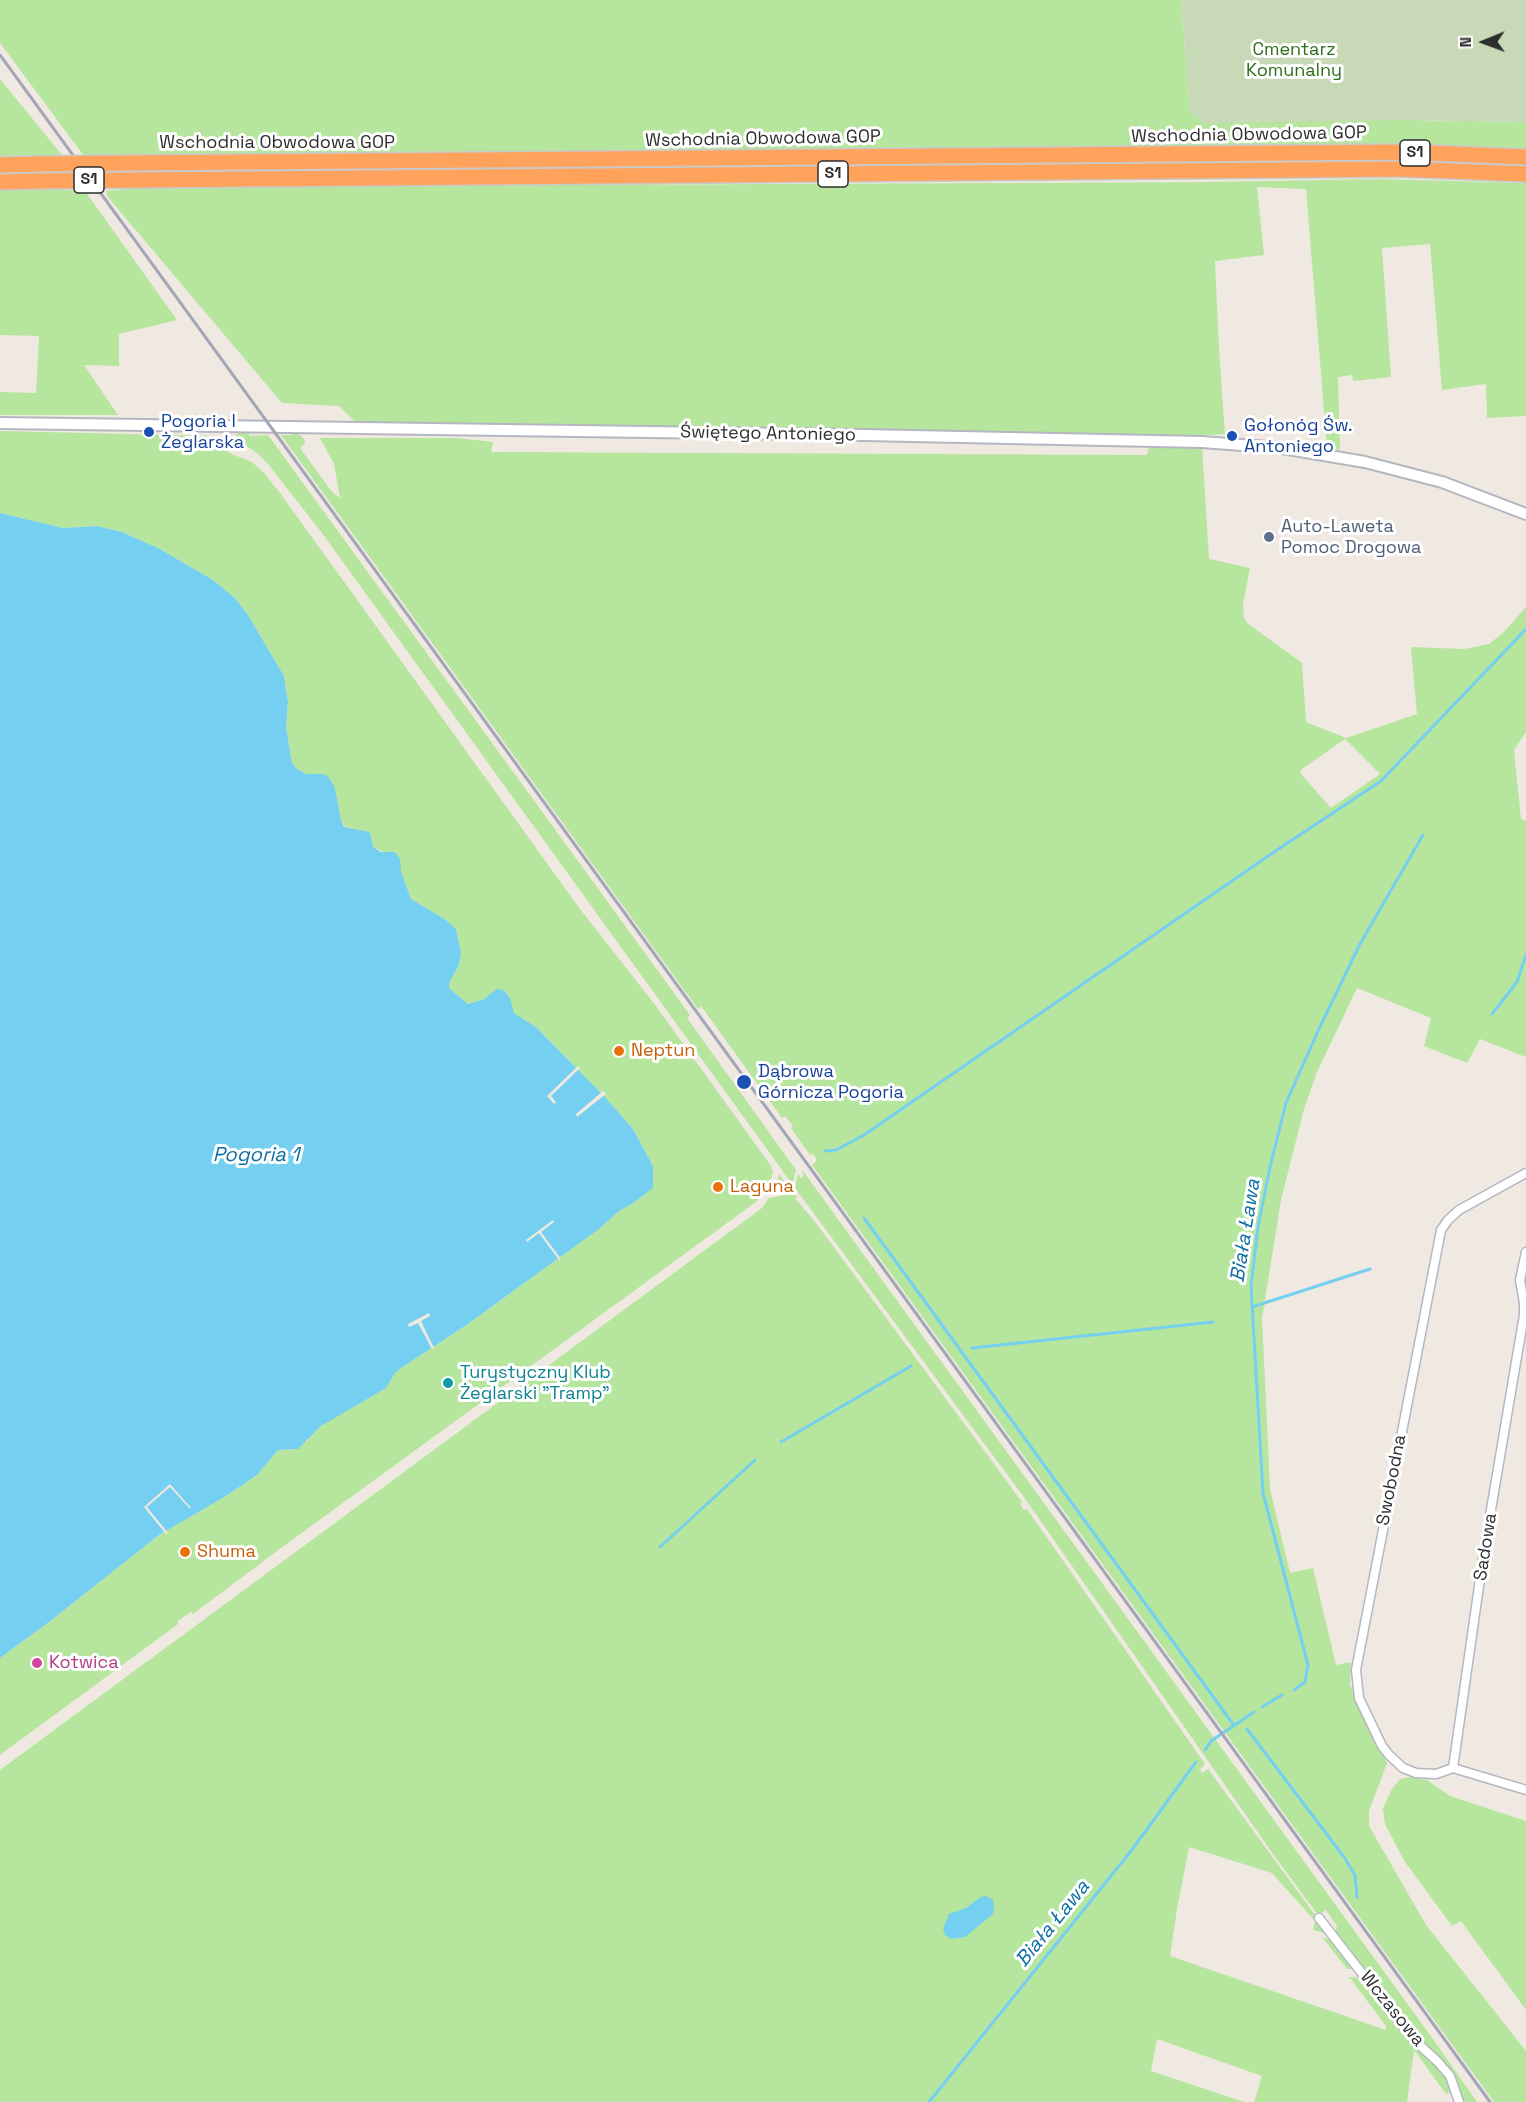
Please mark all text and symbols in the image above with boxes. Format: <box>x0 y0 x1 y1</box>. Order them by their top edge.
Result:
north arrow <box>1454 12 1514 72</box>
text: N <box>1455 37 1476 48</box>
park label: Cmentarz Komunalny <box>1246 39 1342 82</box>
street label: Wschodnia Obwodowa GOP <box>1131 122 1367 148</box>
street label: Wschodnia Obwodowa GOP <box>645 126 881 152</box>
street label: Wschodnia Obwodowa GOP <box>159 132 395 154</box>
road number: S1 <box>1400 140 1430 166</box>
road number: S1 <box>818 161 848 187</box>
road number: S1 <box>74 167 104 193</box>
place label: Pogoria I Żeglarska <box>161 411 244 454</box>
place label: Gołonóg Św. Antoniego <box>1244 415 1353 458</box>
street label: Świętego Antoniego <box>680 422 856 446</box>
marker: Pogoria I Żeglarska <box>142 425 156 439</box>
marker: Gołonóg Św. Antoniego <box>1225 429 1239 443</box>
place label: Auto-Laweta Pomoc Drogowa <box>1281 516 1421 558</box>
marker: Auto-Laweta Pomoc Drogowa <box>1262 530 1276 544</box>
place label: Neptun <box>631 1040 695 1062</box>
marker: Neptun <box>612 1044 626 1058</box>
place label: Dąbrowa Górnicza Pogoria <box>758 1061 904 1104</box>
marker: Dąbrowa Górnicza Pogoria <box>735 1073 753 1091</box>
water label: Pogoria 1 <box>213 1144 299 1168</box>
place label: Laguna <box>730 1176 794 1198</box>
water label: Biała Ława <box>1226 1178 1266 1284</box>
marker: Laguna <box>711 1180 725 1194</box>
place label: Turystyczny Klub Żeglarski "Tramp" <box>460 1362 611 1404</box>
marker: Turystyczny Klub Żeglarski "Tramp" <box>441 1376 455 1390</box>
street label: Swobodna <box>1373 1433 1411 1527</box>
street label: Sadowa <box>1470 1512 1502 1582</box>
place label: Shuma <box>197 1541 256 1563</box>
marker: Shuma <box>178 1545 192 1559</box>
place label: Kotwica <box>49 1652 119 1674</box>
marker: Kotwica <box>30 1656 44 1670</box>
water label: Biała Ława <box>1011 1876 1095 1972</box>
street label: Wczasowa <box>1355 1967 1429 2051</box>

